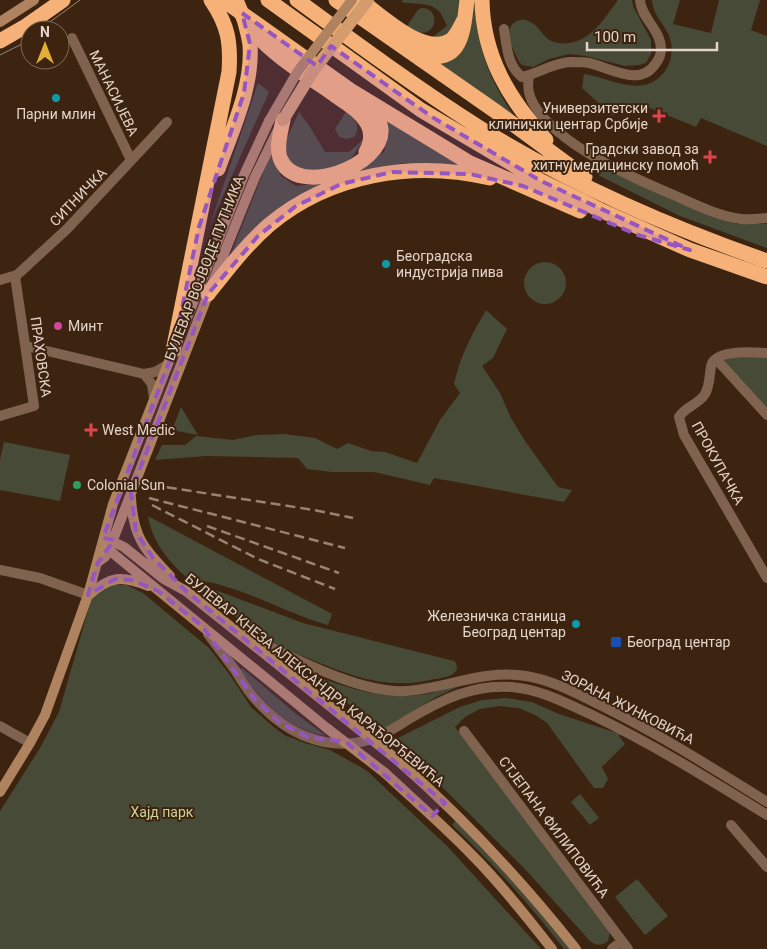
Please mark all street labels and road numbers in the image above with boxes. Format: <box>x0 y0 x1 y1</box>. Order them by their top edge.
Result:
street label: МАНАСИЈЕВА <box>86 48 142 138</box>
street label: СИТНИЧКА <box>46 165 110 229</box>
street label: БУЛЕВАР ВОЈВОДЕ ПУТНИКА <box>161 173 247 363</box>
street label: ПРАХОВСКА <box>27 316 55 398</box>
street label: ПРОКУПАЧКА <box>689 419 747 507</box>
street label: БУЛЕВАР КНЕЗА АЛЕКСАНДРА КАРАЂОРЂЕВИЋА <box>182 570 448 790</box>
street label: ЗОРАНА ЖУНКОВИЋА <box>559 667 697 747</box>
street label: СТЈЕПАНА ФИЛИПОВИЋА <box>496 753 612 901</box>

